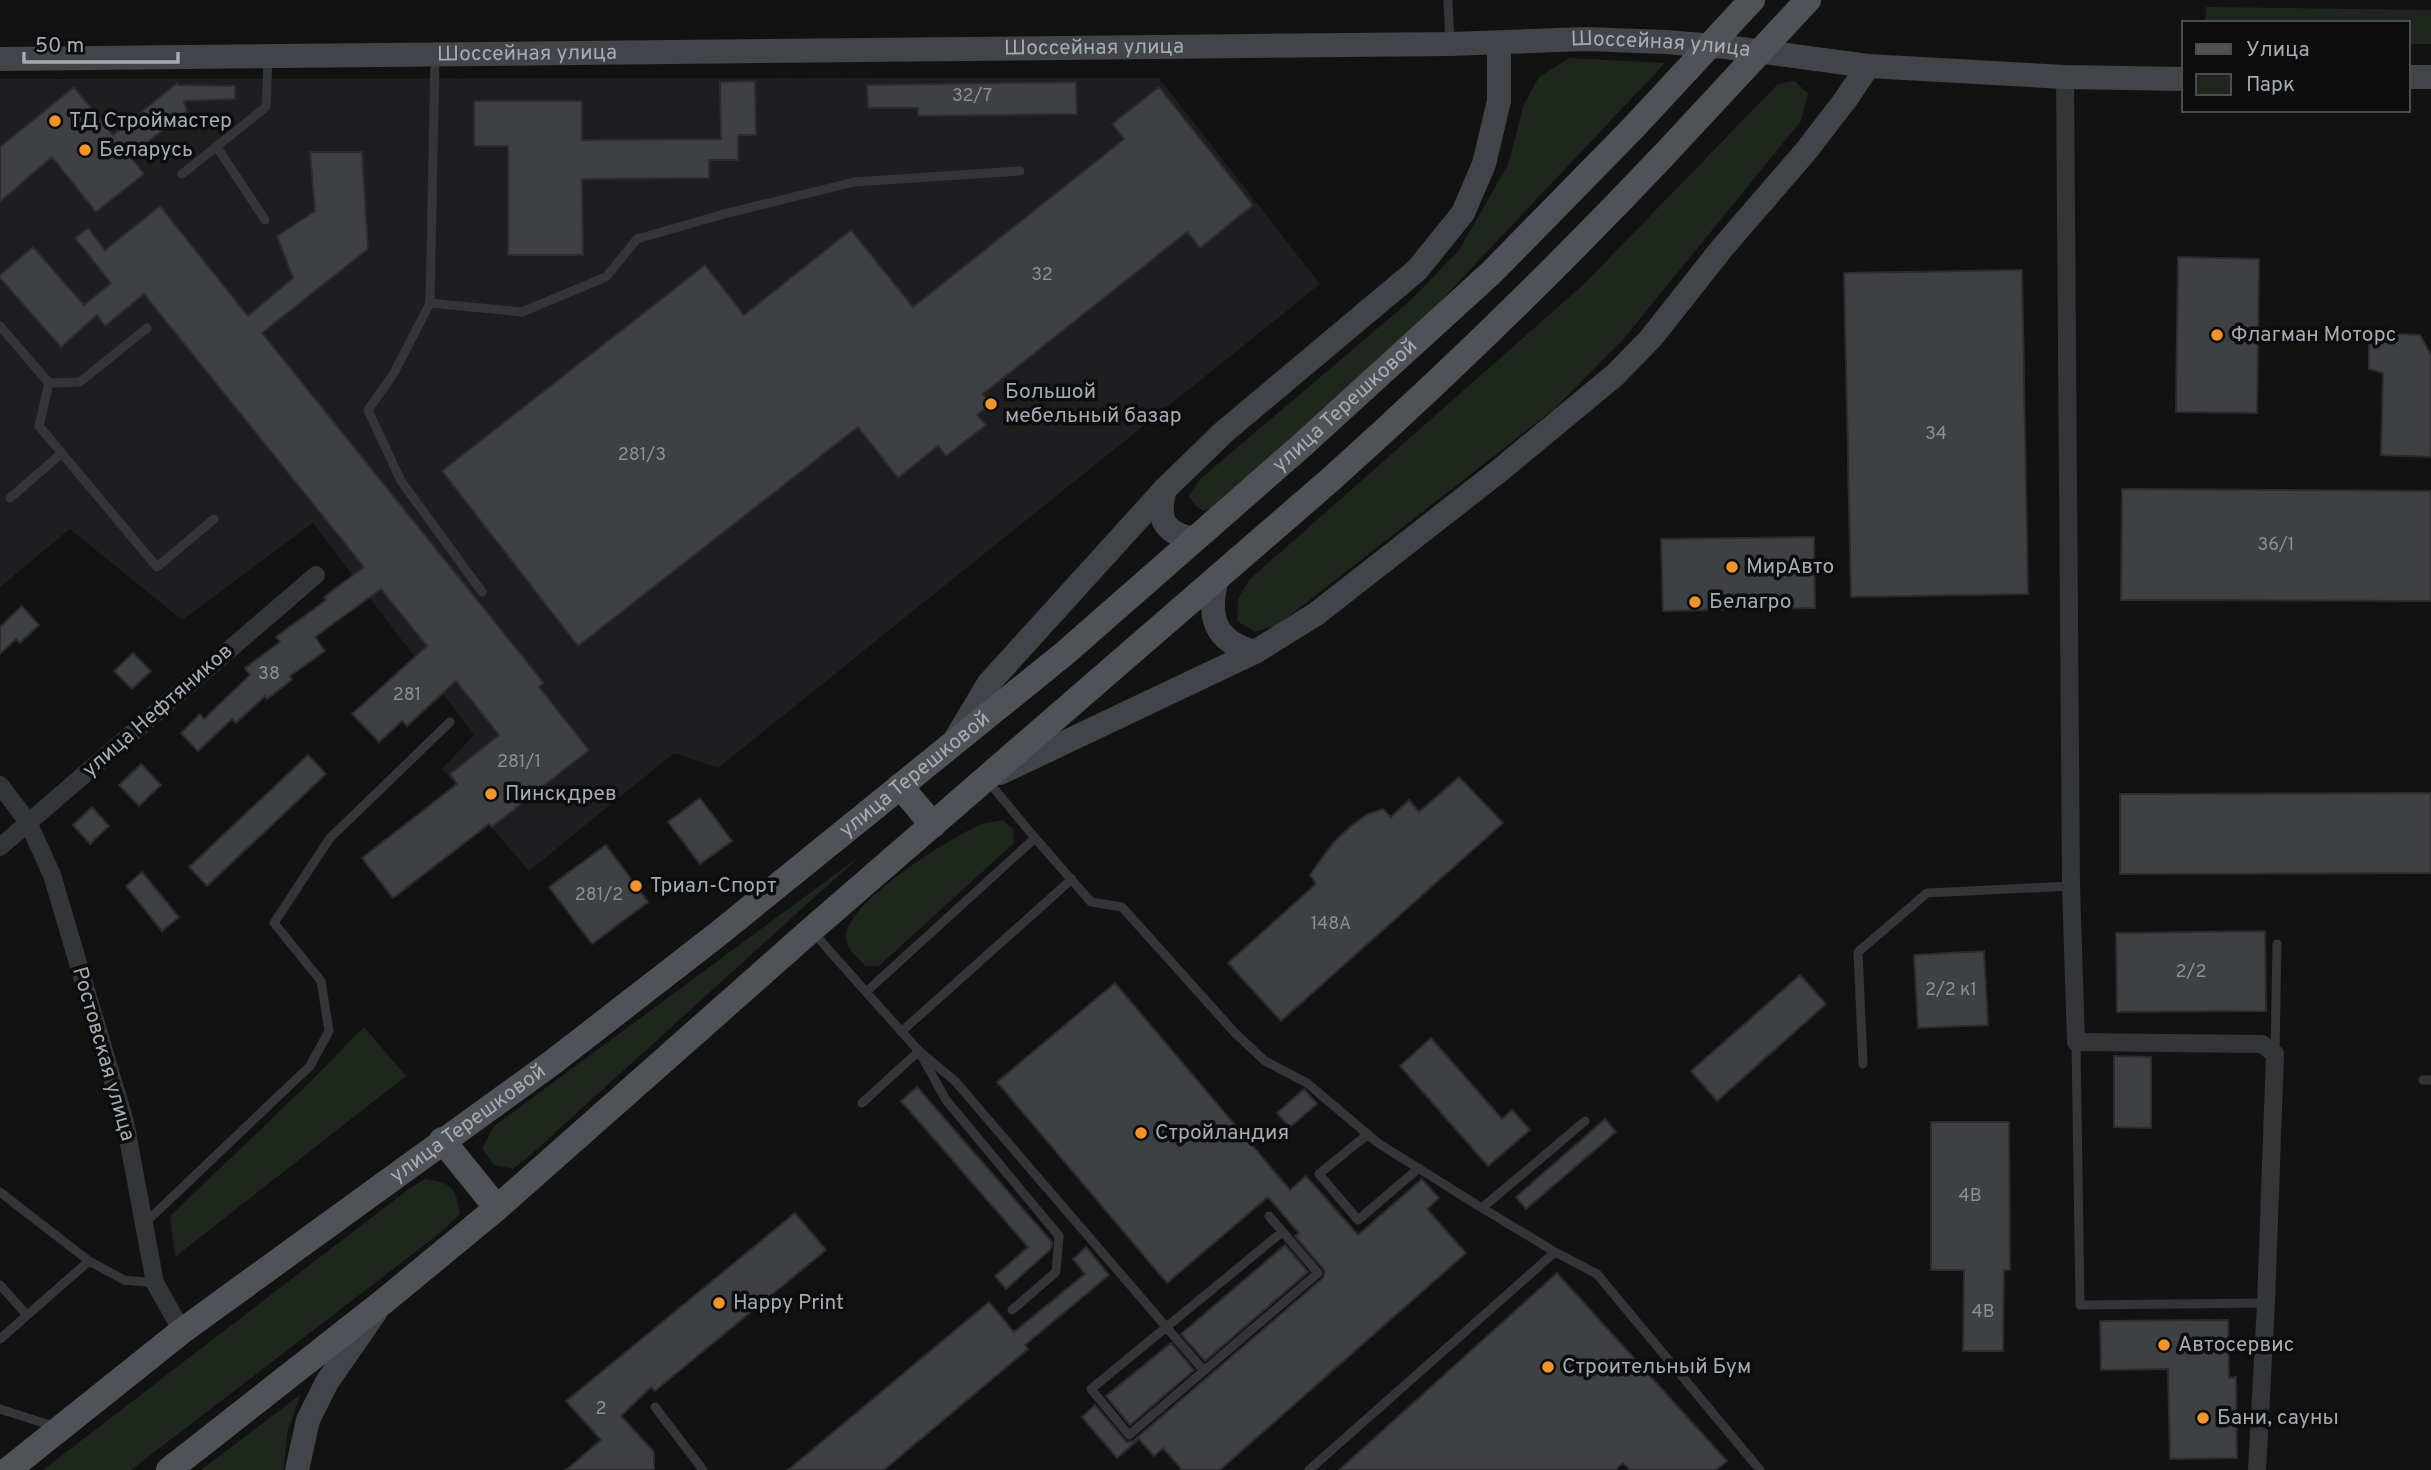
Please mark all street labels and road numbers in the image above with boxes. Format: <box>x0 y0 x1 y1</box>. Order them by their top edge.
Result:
street label: Шоссейная улица <box>1570 25 1752 64</box>
street label: Шоссейная улица <box>1004 33 1184 62</box>
street label: Шоссейная улица <box>437 39 617 68</box>
street label: улица Терешковой <box>1267 333 1423 478</box>
street label: улица Нефтяников <box>77 638 239 784</box>
street label: улица Терешковой <box>834 705 996 844</box>
street label: Ростовская улица <box>65 964 141 1144</box>
street label: улица Терешковой <box>385 1058 551 1189</box>

